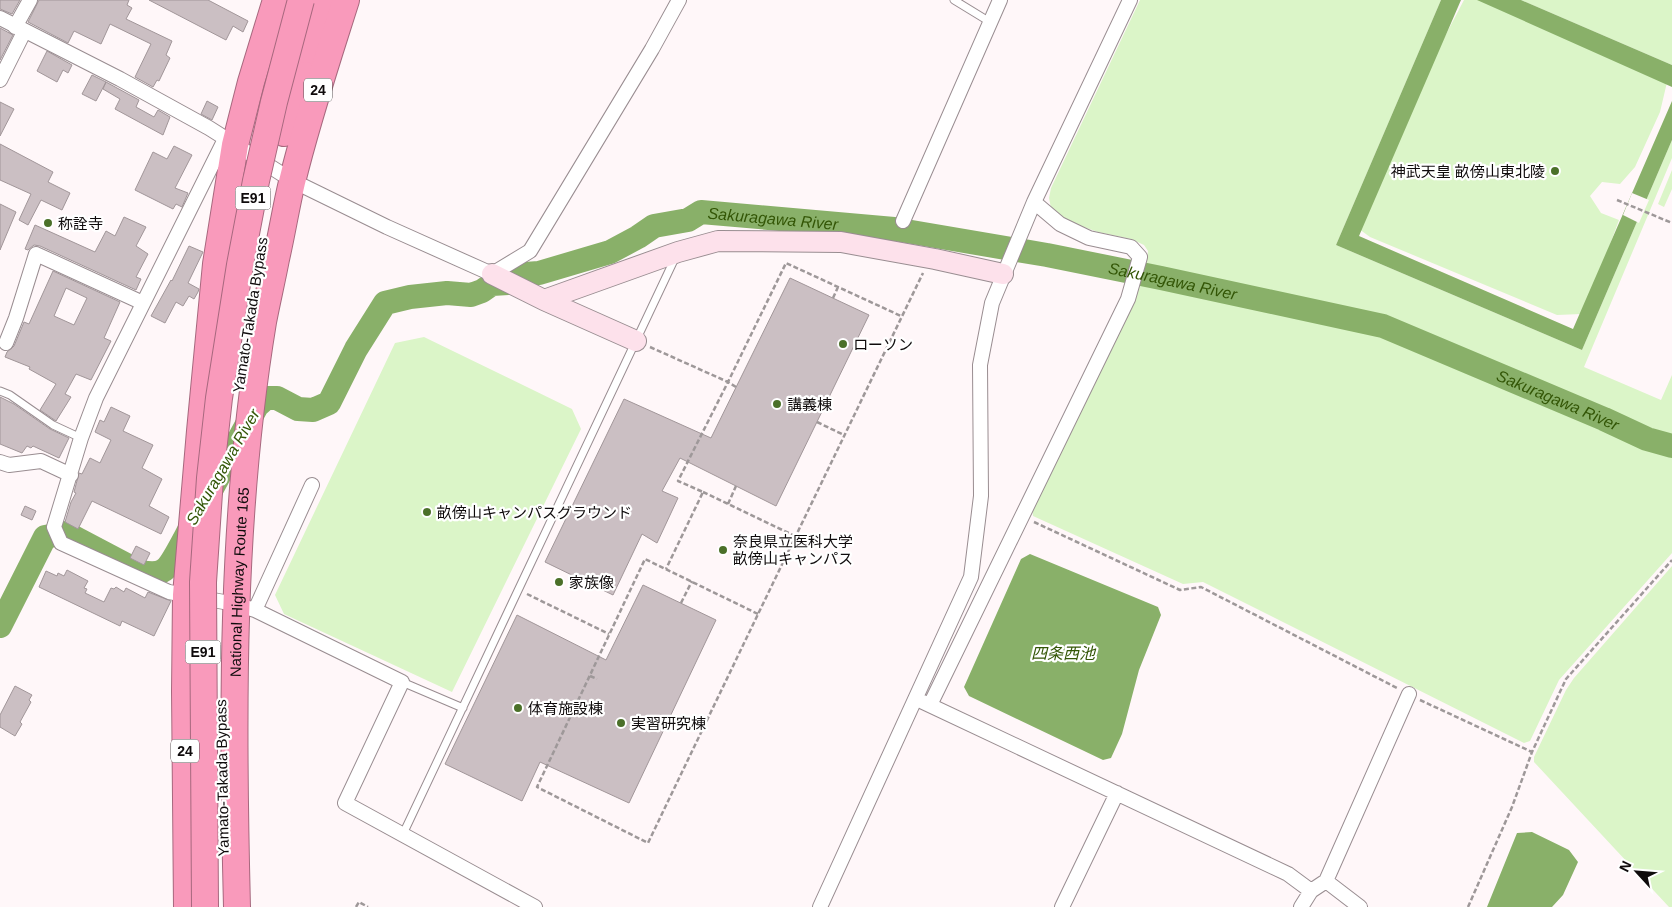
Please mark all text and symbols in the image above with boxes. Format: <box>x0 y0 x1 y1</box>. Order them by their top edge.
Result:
road number: 24 <box>304 78 332 102</box>
place label: 神武天皇 畝傍山東北陵 <box>1391 163 1545 180</box>
marker: 神武天皇 畝傍山東北陵 <box>1549 165 1561 177</box>
road number: E91 <box>236 187 270 210</box>
water label: Sakuragawa River <box>707 204 839 233</box>
place label: 称詮寺 <box>58 215 103 232</box>
marker: 称詮寺 <box>42 217 54 229</box>
street label: Yamato-Takada Bypass <box>229 236 271 394</box>
water label: Sakuragawa River <box>1107 259 1239 303</box>
place label: ローソン <box>853 336 913 353</box>
marker: ローソン <box>837 338 849 350</box>
water label: Sakuragawa River <box>1494 366 1622 434</box>
place label: 講義棟 <box>787 396 832 413</box>
marker: 講義棟 <box>771 398 783 410</box>
water label: Sakuragawa River <box>183 406 263 528</box>
street label: National Highway Route 165 <box>226 486 252 677</box>
place label: 畝傍山キャンパスグラウンド <box>437 504 632 521</box>
marker: 畝傍山キャンパスグラウンド <box>421 506 433 518</box>
place label: 奈良県立医科大学 畝傍山キャンパス <box>733 533 853 567</box>
marker: 奈良県立医科大学 畝傍山キャンパス <box>717 544 729 556</box>
place label: 家族像 <box>569 574 614 591</box>
marker: 家族像 <box>553 576 565 588</box>
road number: E91 <box>186 640 220 664</box>
water label: 四条西池 <box>1031 645 1097 662</box>
street label: Yamato-Takada Bypass <box>212 699 232 857</box>
place label: 体育施設棟 <box>528 700 603 717</box>
marker: 体育施設棟 <box>512 702 524 714</box>
place label: 実習研究棟 <box>631 715 706 732</box>
marker: 実習研究棟 <box>615 717 627 729</box>
road number: 24 <box>171 739 199 762</box>
north arrow <box>1612 847 1662 897</box>
text: N <box>1616 858 1635 874</box>

